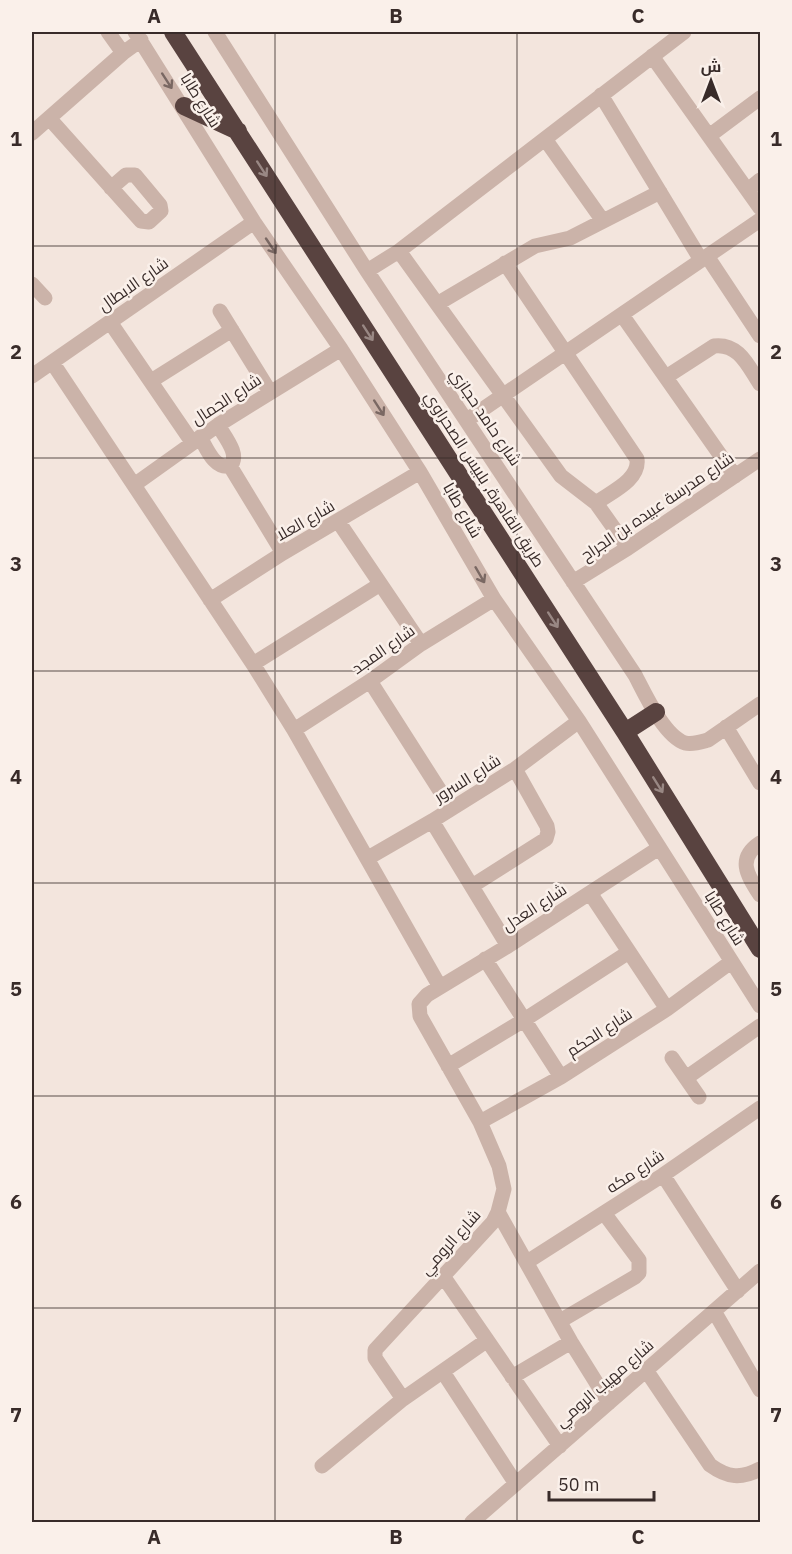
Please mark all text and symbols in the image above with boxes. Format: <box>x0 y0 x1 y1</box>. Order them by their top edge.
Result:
text: A <box>147 2 161 29</box>
text: B <box>389 2 403 29</box>
text: C <box>631 2 645 29</box>
north arrow <box>681 51 741 111</box>
text: ش <box>701 56 721 76</box>
street label: شارع طابا <box>175 69 225 132</box>
one-way arrow <box>161 72 174 89</box>
text: 1 <box>10 125 22 152</box>
text: 1 <box>770 125 782 152</box>
one-way arrow <box>256 160 269 177</box>
one-way arrow <box>265 237 277 253</box>
street label: شارع الابطال <box>94 253 173 317</box>
one-way arrow <box>361 324 374 341</box>
text: 2 <box>10 338 22 365</box>
text: 2 <box>770 338 782 365</box>
street label: شارع حامد حجازي <box>443 365 526 472</box>
street label: شارع الجمال <box>187 369 266 431</box>
street label: طريق القاهرة, بلبيس الصحراوي <box>417 387 549 573</box>
one-way arrow <box>373 399 385 416</box>
street label: شارع مدرسة عبيده بن الجراح <box>577 447 739 566</box>
street label: شارع طابا <box>438 479 487 542</box>
street label: شارع العلا <box>272 495 339 546</box>
text: 3 <box>10 550 22 577</box>
text: 3 <box>770 550 782 577</box>
one-way arrow <box>474 566 486 583</box>
one-way arrow <box>547 611 559 628</box>
street label: شارع المجد <box>348 620 420 680</box>
street label: شارع السرور <box>429 750 505 808</box>
text: 4 <box>10 763 22 790</box>
text: 4 <box>770 763 782 790</box>
one-way arrow <box>651 776 664 793</box>
street label: شارع العدل <box>498 879 571 937</box>
street label: شارع طابا <box>699 887 749 950</box>
text: 5 <box>10 975 22 1002</box>
text: 5 <box>770 975 782 1002</box>
street label: شارع الحكم <box>562 1003 637 1062</box>
street label: شارع مكه <box>602 1145 669 1199</box>
text: 6 <box>10 1188 22 1215</box>
text: 6 <box>770 1188 782 1215</box>
street label: شارع الرومي <box>415 1205 488 1282</box>
street label: شارع مهيب الرومي <box>551 1335 660 1434</box>
text: 7 <box>10 1401 22 1428</box>
text: 7 <box>770 1401 782 1428</box>
scale bar <box>549 1464 654 1502</box>
text: 50 m <box>558 1473 600 1496</box>
text: A <box>147 1523 161 1550</box>
text: B <box>389 1523 403 1550</box>
text: C <box>631 1523 645 1550</box>

